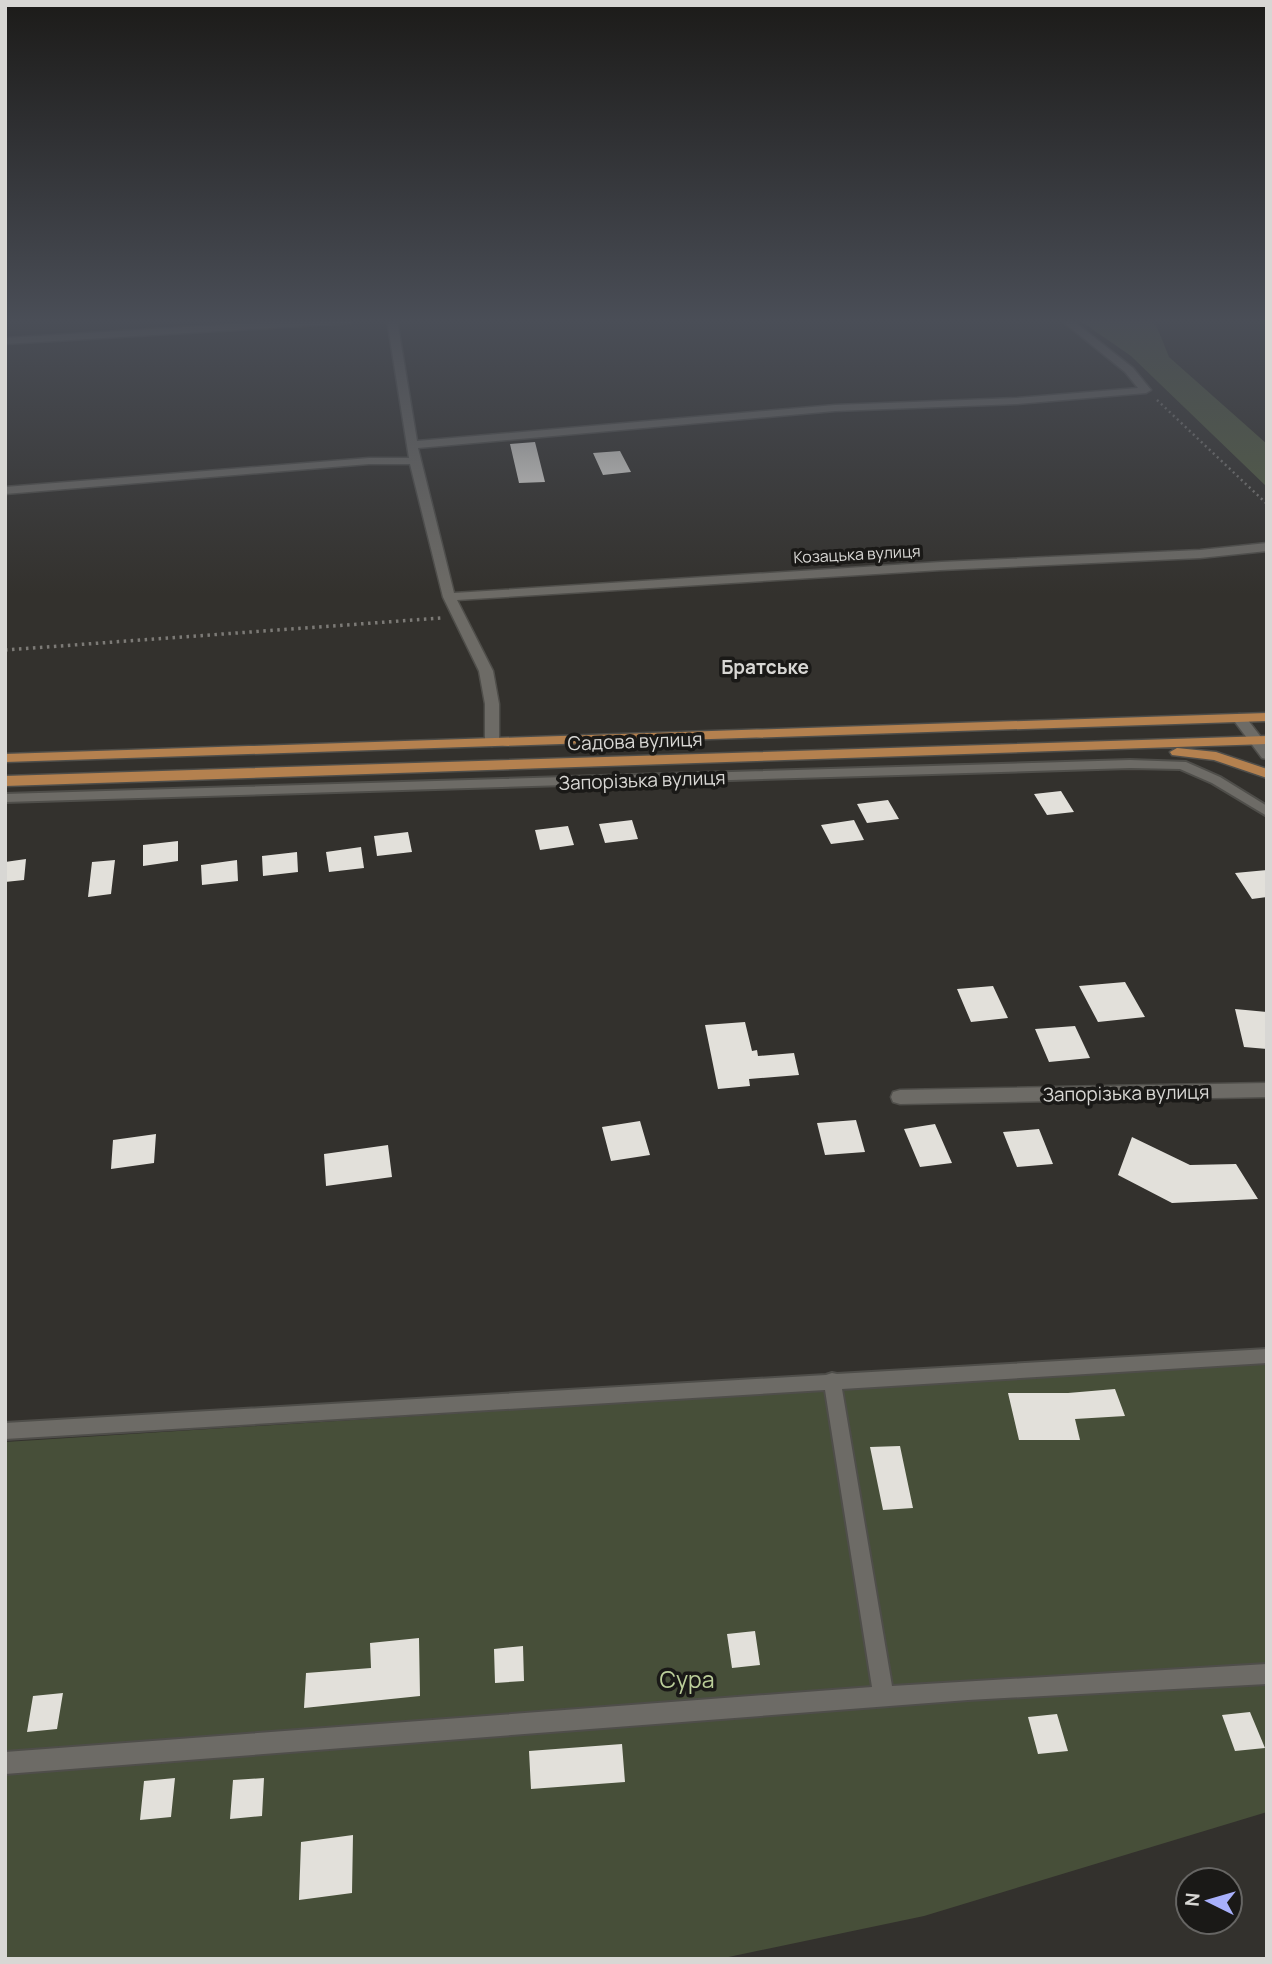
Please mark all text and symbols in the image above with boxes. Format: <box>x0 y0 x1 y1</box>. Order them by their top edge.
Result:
street label: Козацька вулиця <box>793 540 921 568</box>
district label: Братське <box>721 654 809 680</box>
street label: Садова вулиця <box>567 726 703 756</box>
street label: Запорізька вулиця <box>558 764 726 796</box>
street label: Запорізька вулиця <box>1042 1079 1210 1107</box>
park label: Сура <box>660 1663 714 1695</box>
north arrow <box>1174 1866 1244 1936</box>
text: N <box>1179 1892 1206 1907</box>

